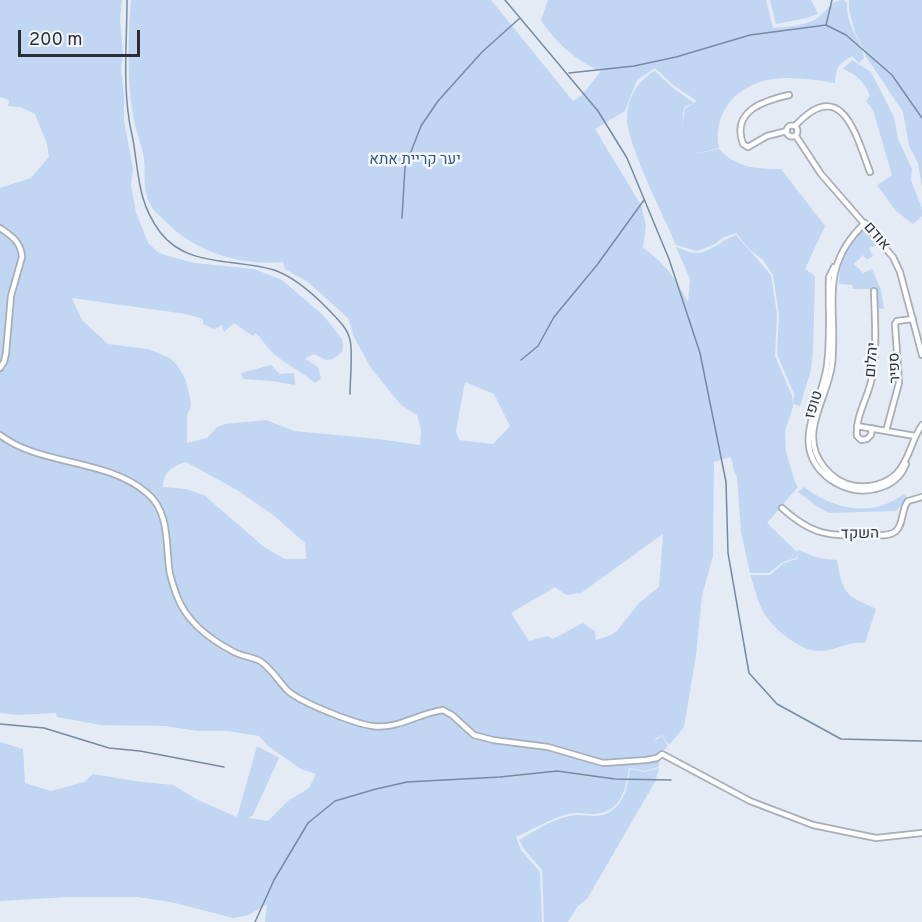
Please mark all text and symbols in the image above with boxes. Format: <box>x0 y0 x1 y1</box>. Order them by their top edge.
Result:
scale bar <box>21 18 142 56</box>
text: 200 m <box>29 29 82 52</box>
park label: יער קריית אתא <box>369 152 461 170</box>
street label: אודם <box>859 219 893 255</box>
street label: יהלום <box>863 342 883 378</box>
street label: ספיר <box>886 352 906 384</box>
street label: טופז <box>802 389 828 421</box>
street label: השקד <box>841 526 879 544</box>

